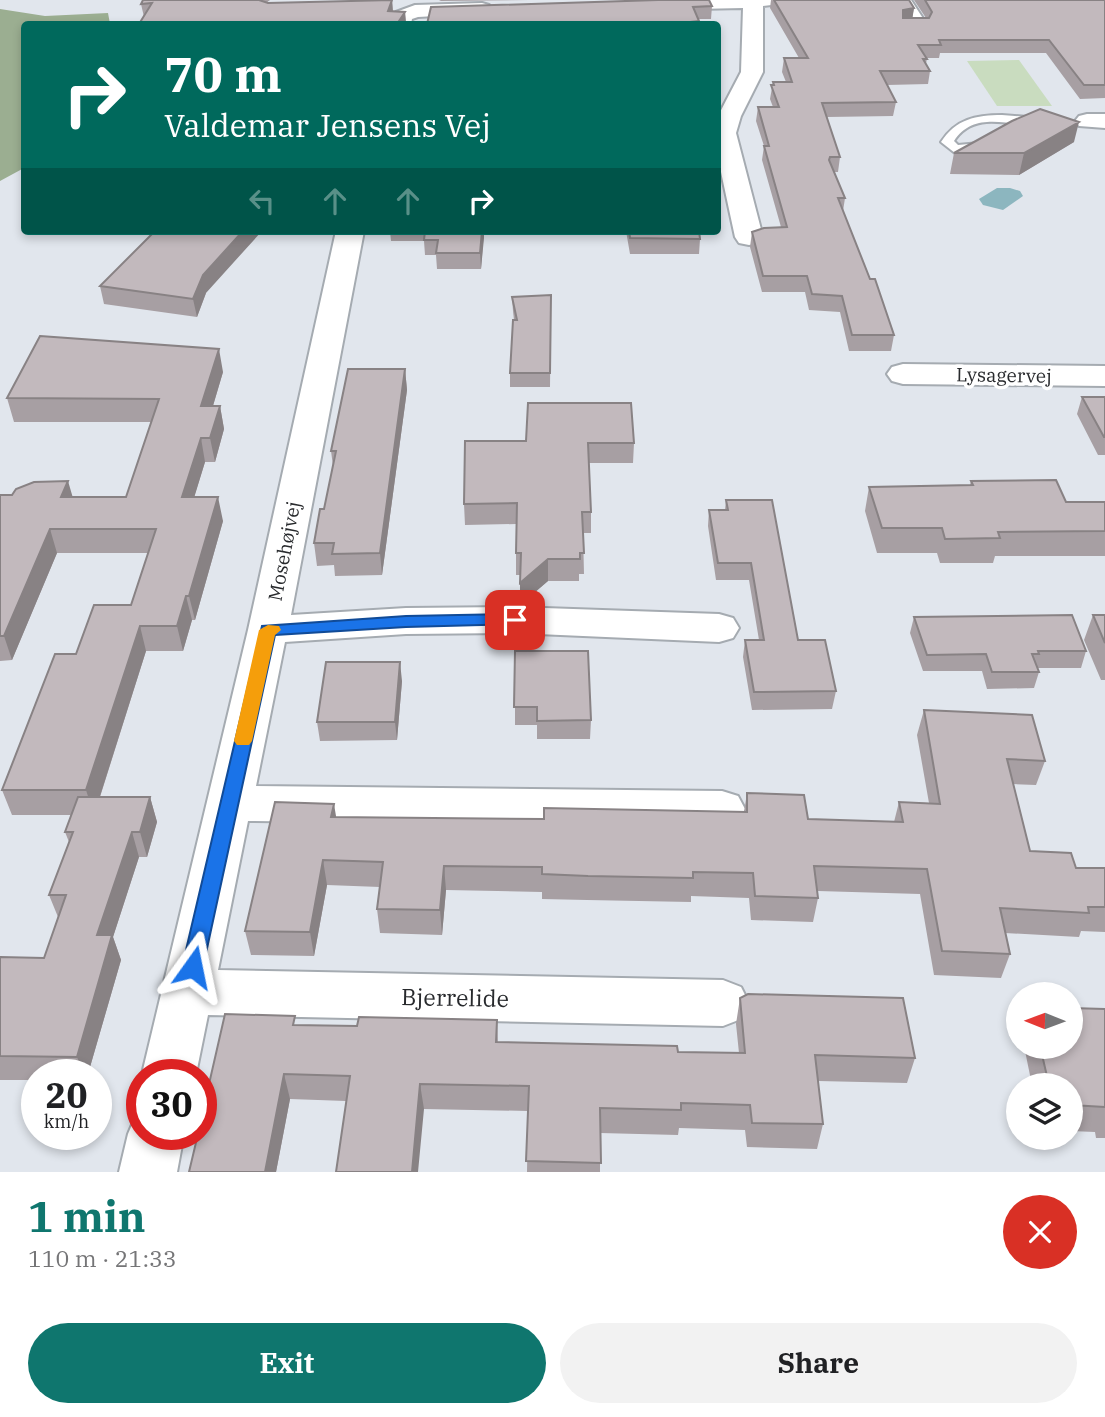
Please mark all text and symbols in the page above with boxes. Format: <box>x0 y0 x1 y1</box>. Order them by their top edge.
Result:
text: 70 m <box>164 42 282 105</box>
icon: right <box>49 49 140 140</box>
text: Valdemar Jensens Vej <box>164 104 491 146</box>
icon: left <box>243 182 281 220</box>
icon: ahead <box>316 182 354 220</box>
icon: ahead <box>389 182 427 220</box>
icon: right <box>462 182 500 220</box>
street label: Lysagervej <box>956 362 1052 388</box>
street label: Mosehøjvej <box>263 499 305 603</box>
pin <box>485 590 545 650</box>
icon: arrive <box>496 601 534 639</box>
position arrow <box>156 930 230 1004</box>
street label: Bjerrelide <box>401 981 509 1013</box>
north arrow <box>1006 982 1083 1059</box>
map controls <box>1006 982 1083 1150</box>
speed limit sign: 30 <box>126 1059 217 1150</box>
text: 20 <box>45 1072 88 1118</box>
button: layers <box>1006 1073 1083 1150</box>
text: km/h <box>44 1110 89 1133</box>
text: 1 min <box>28 1189 146 1244</box>
button: close <box>1003 1195 1077 1269</box>
text: 110 m · 21:33 <box>28 1243 177 1273</box>
button: Exit <box>28 1323 546 1403</box>
button: Share <box>560 1323 1077 1403</box>

